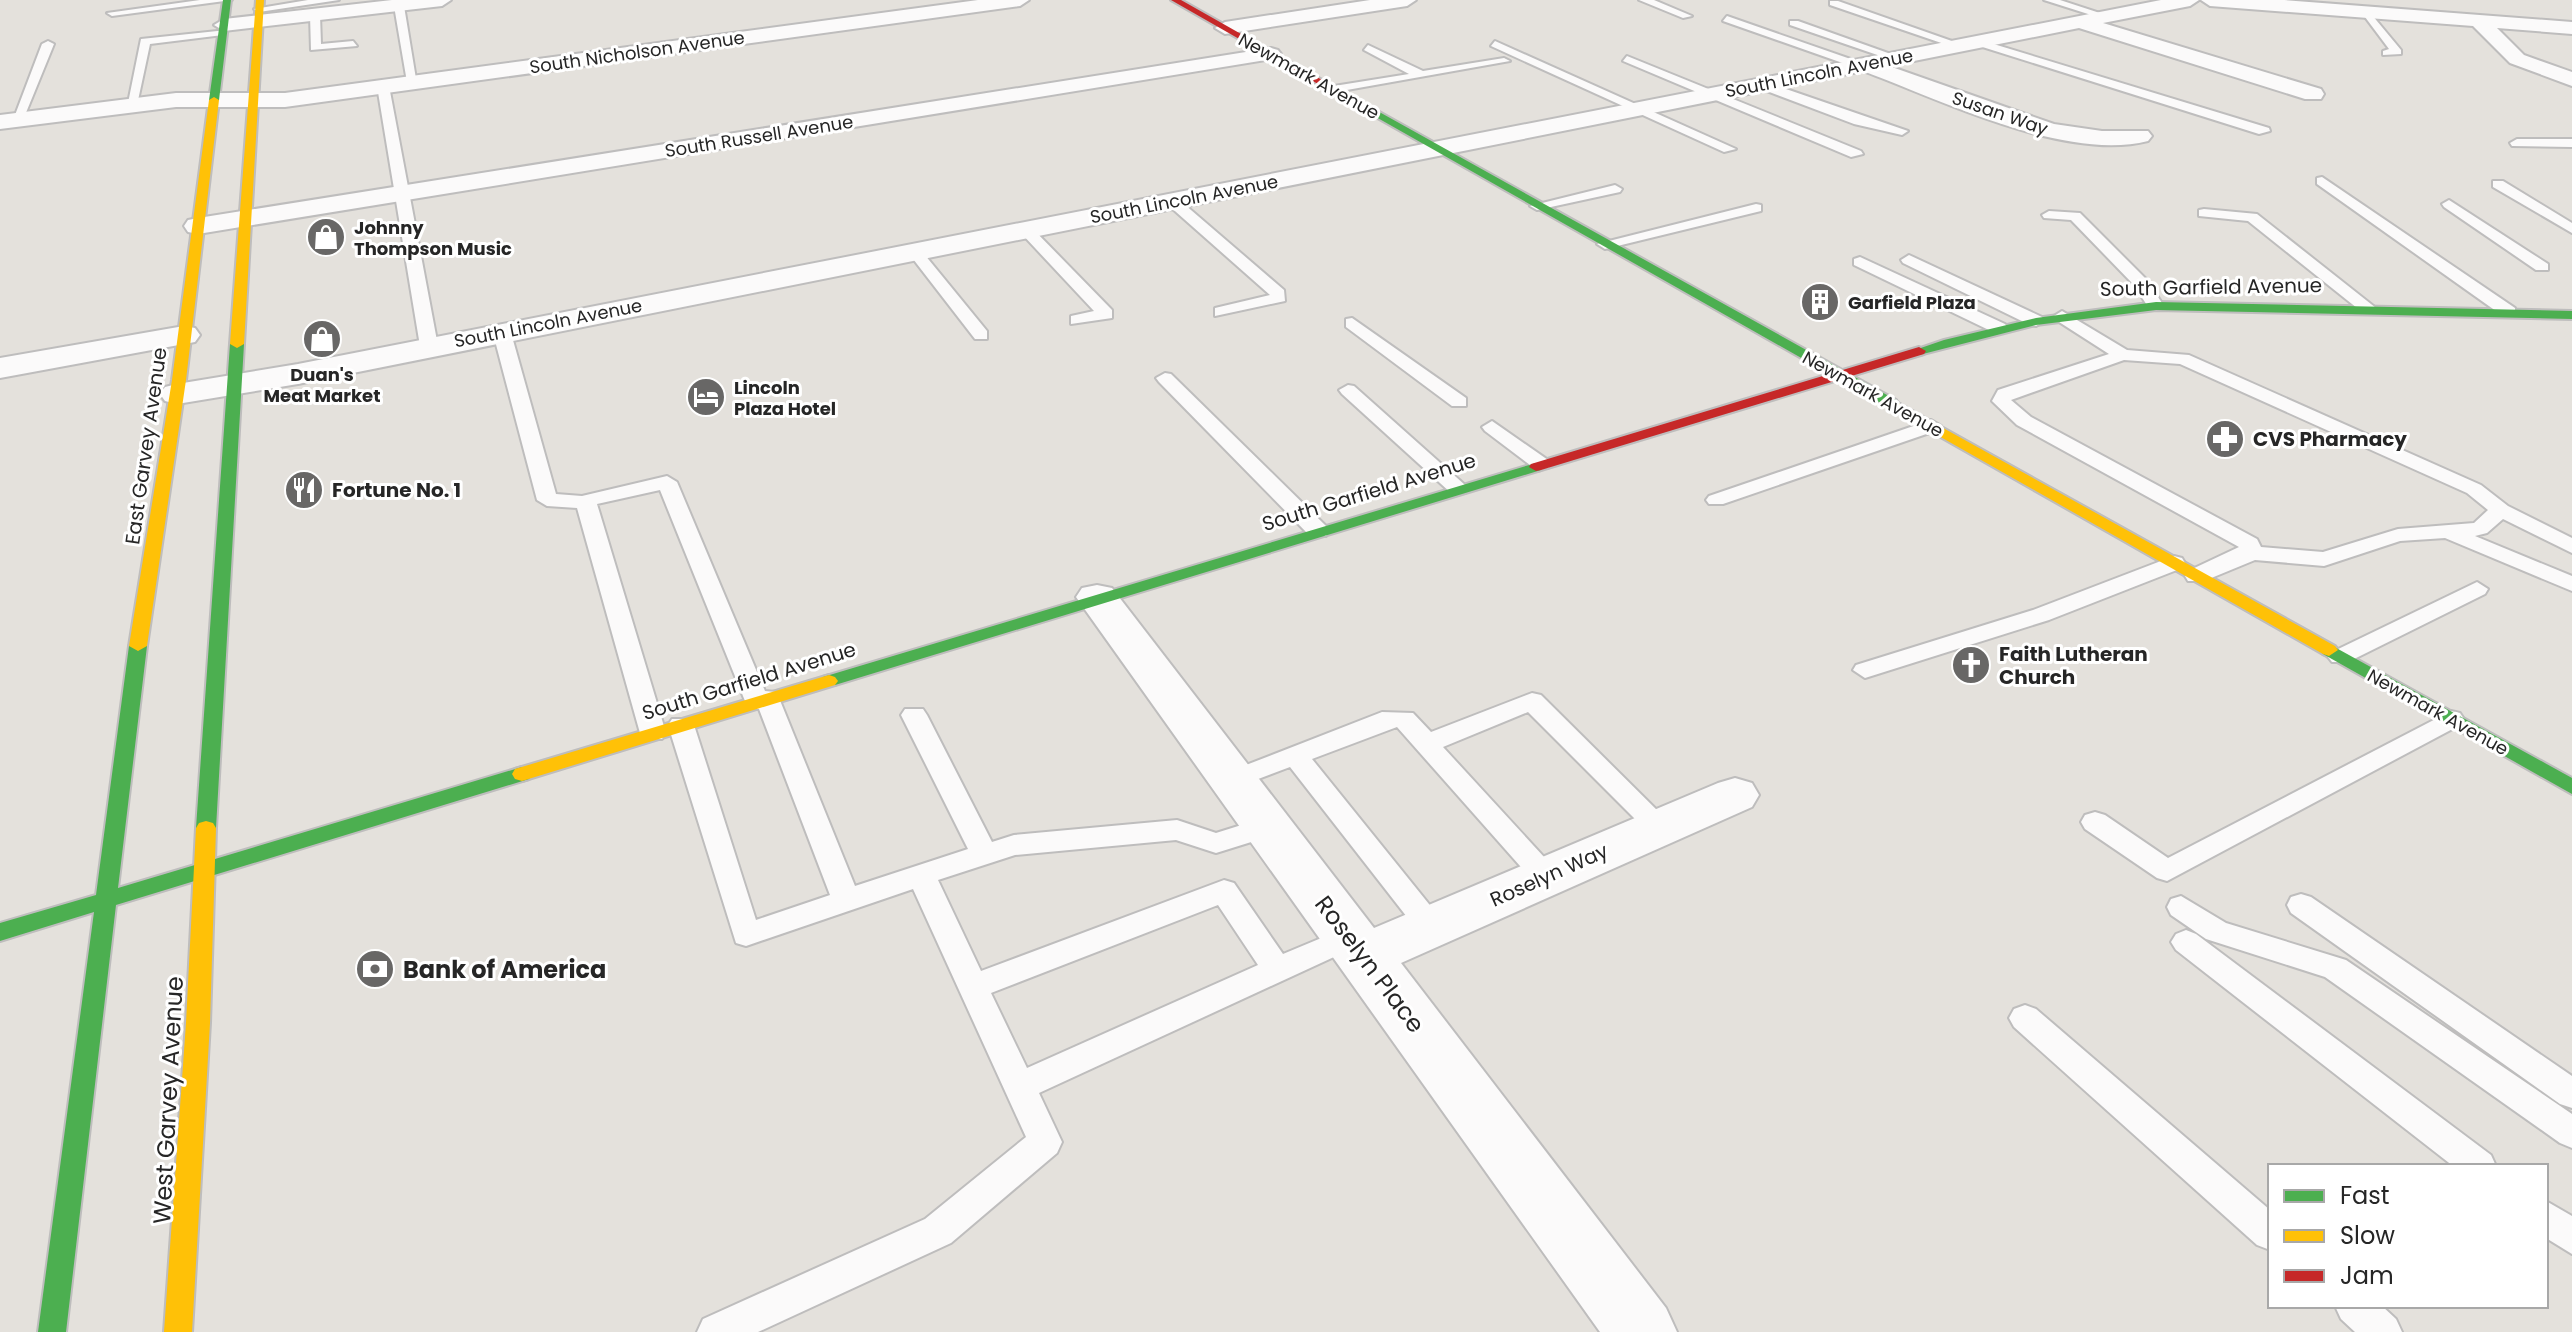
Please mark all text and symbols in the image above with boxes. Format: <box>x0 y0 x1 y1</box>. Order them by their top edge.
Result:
street label: South Nicholson Avenue <box>528 25 746 79</box>
street label: Newmark Avenue <box>1234 27 1384 125</box>
street label: South Lincoln Avenue <box>1723 43 1915 103</box>
street label: Susan Way <box>1949 85 2051 141</box>
street label: South Russell Avenue <box>663 109 855 163</box>
street label: South Lincoln Avenue <box>1088 169 1280 229</box>
place label: Johnny Thompson Music <box>354 215 512 261</box>
shop icon: Johnny Thompson Music <box>305 216 347 258</box>
street label: South Garfield Avenue <box>2100 271 2322 303</box>
building icon: Garfield Plaza <box>1799 281 1841 323</box>
place label: Garfield Plaza <box>1848 290 1976 315</box>
street label: South Lincoln Avenue <box>452 293 644 353</box>
shop icon: Duan's Meat Market <box>301 318 343 360</box>
street label: Newmark Avenue <box>1798 345 1948 443</box>
street label: East Garvey Avenue <box>118 346 174 546</box>
place label: Duan's Meat Market <box>264 362 380 408</box>
place label: Lincoln Plaza Hotel <box>734 375 836 421</box>
hotel icon: Lincoln Plaza Hotel <box>685 376 727 418</box>
pharmacy icon: CVS Pharmacy <box>2204 418 2246 460</box>
place label: CVS Pharmacy <box>2253 425 2407 453</box>
street label: South Garfield Avenue <box>1259 446 1479 538</box>
restaurant icon: Fortune No. 1 <box>283 469 325 511</box>
place label: Fortune No. 1 <box>332 476 461 504</box>
street label: South Garfield Avenue <box>639 635 859 727</box>
place label: Faith Lutheran Church <box>1999 640 2148 691</box>
church icon: Faith Lutheran Church <box>1950 644 1992 686</box>
street label: Newmark Avenue <box>2363 663 2513 761</box>
street label: Roselyn Way <box>1486 837 1612 913</box>
street label: Roselyn Place <box>1307 889 1433 1039</box>
bank icon: Bank of America <box>354 948 396 990</box>
place label: Bank of America <box>403 953 606 986</box>
street label: West Garvey Avenue <box>145 975 191 1225</box>
legend <box>2268 1164 2548 1308</box>
text: Fast <box>2340 1179 2390 1212</box>
text: Slow <box>2340 1219 2395 1252</box>
text: Jam <box>2340 1259 2394 1292</box>

